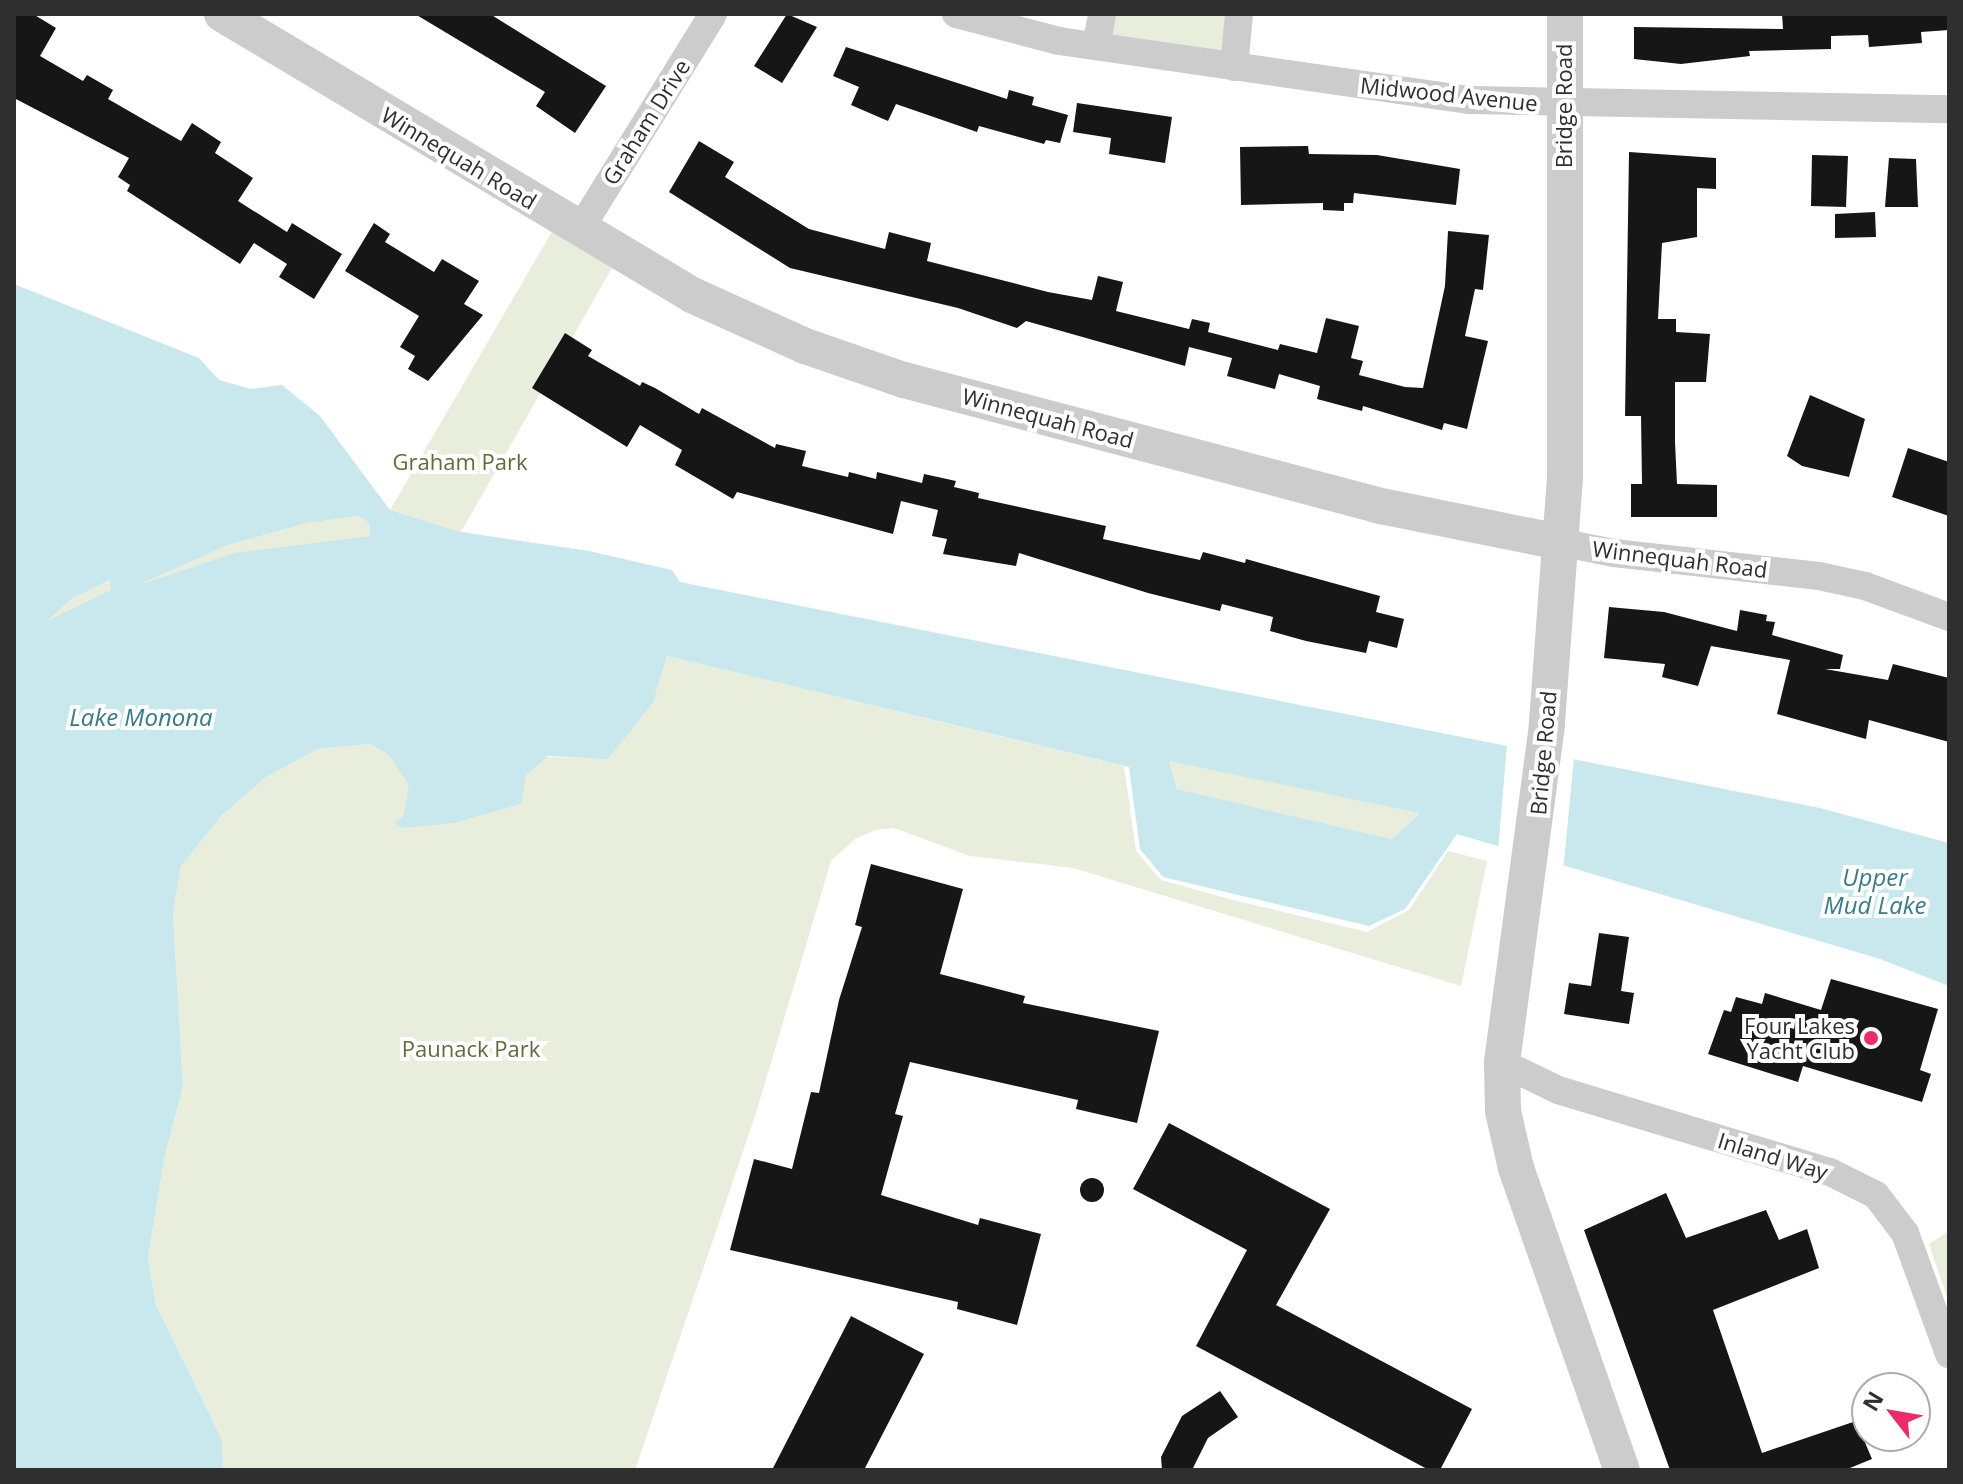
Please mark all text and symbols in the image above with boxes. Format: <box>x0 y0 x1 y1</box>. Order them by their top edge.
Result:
street label: Bridge Road <box>1551 44 1577 168</box>
street label: Graham Drive <box>597 54 695 190</box>
street label: Midwood Avenue <box>1359 72 1539 116</box>
street label: Winnequah Road <box>377 101 541 215</box>
street label: Winnequah Road <box>960 382 1136 454</box>
park label: Graham Park <box>392 449 528 475</box>
street label: Winnequah Road <box>1591 535 1769 583</box>
street label: Bridge Road <box>1524 690 1562 816</box>
water label: Lake Monona <box>69 703 213 731</box>
water label: Upper Mud Lake <box>1824 863 1926 919</box>
place label: Four Lakes Yacht Club <box>1744 1012 1855 1064</box>
marker: Four Lakes Yacht Club <box>1862 1029 1880 1047</box>
park label: Paunack Park <box>402 1036 540 1062</box>
street label: Inland Way <box>1715 1127 1831 1185</box>
north arrow <box>1851 1372 1931 1452</box>
text: N <box>1855 1385 1890 1416</box>

